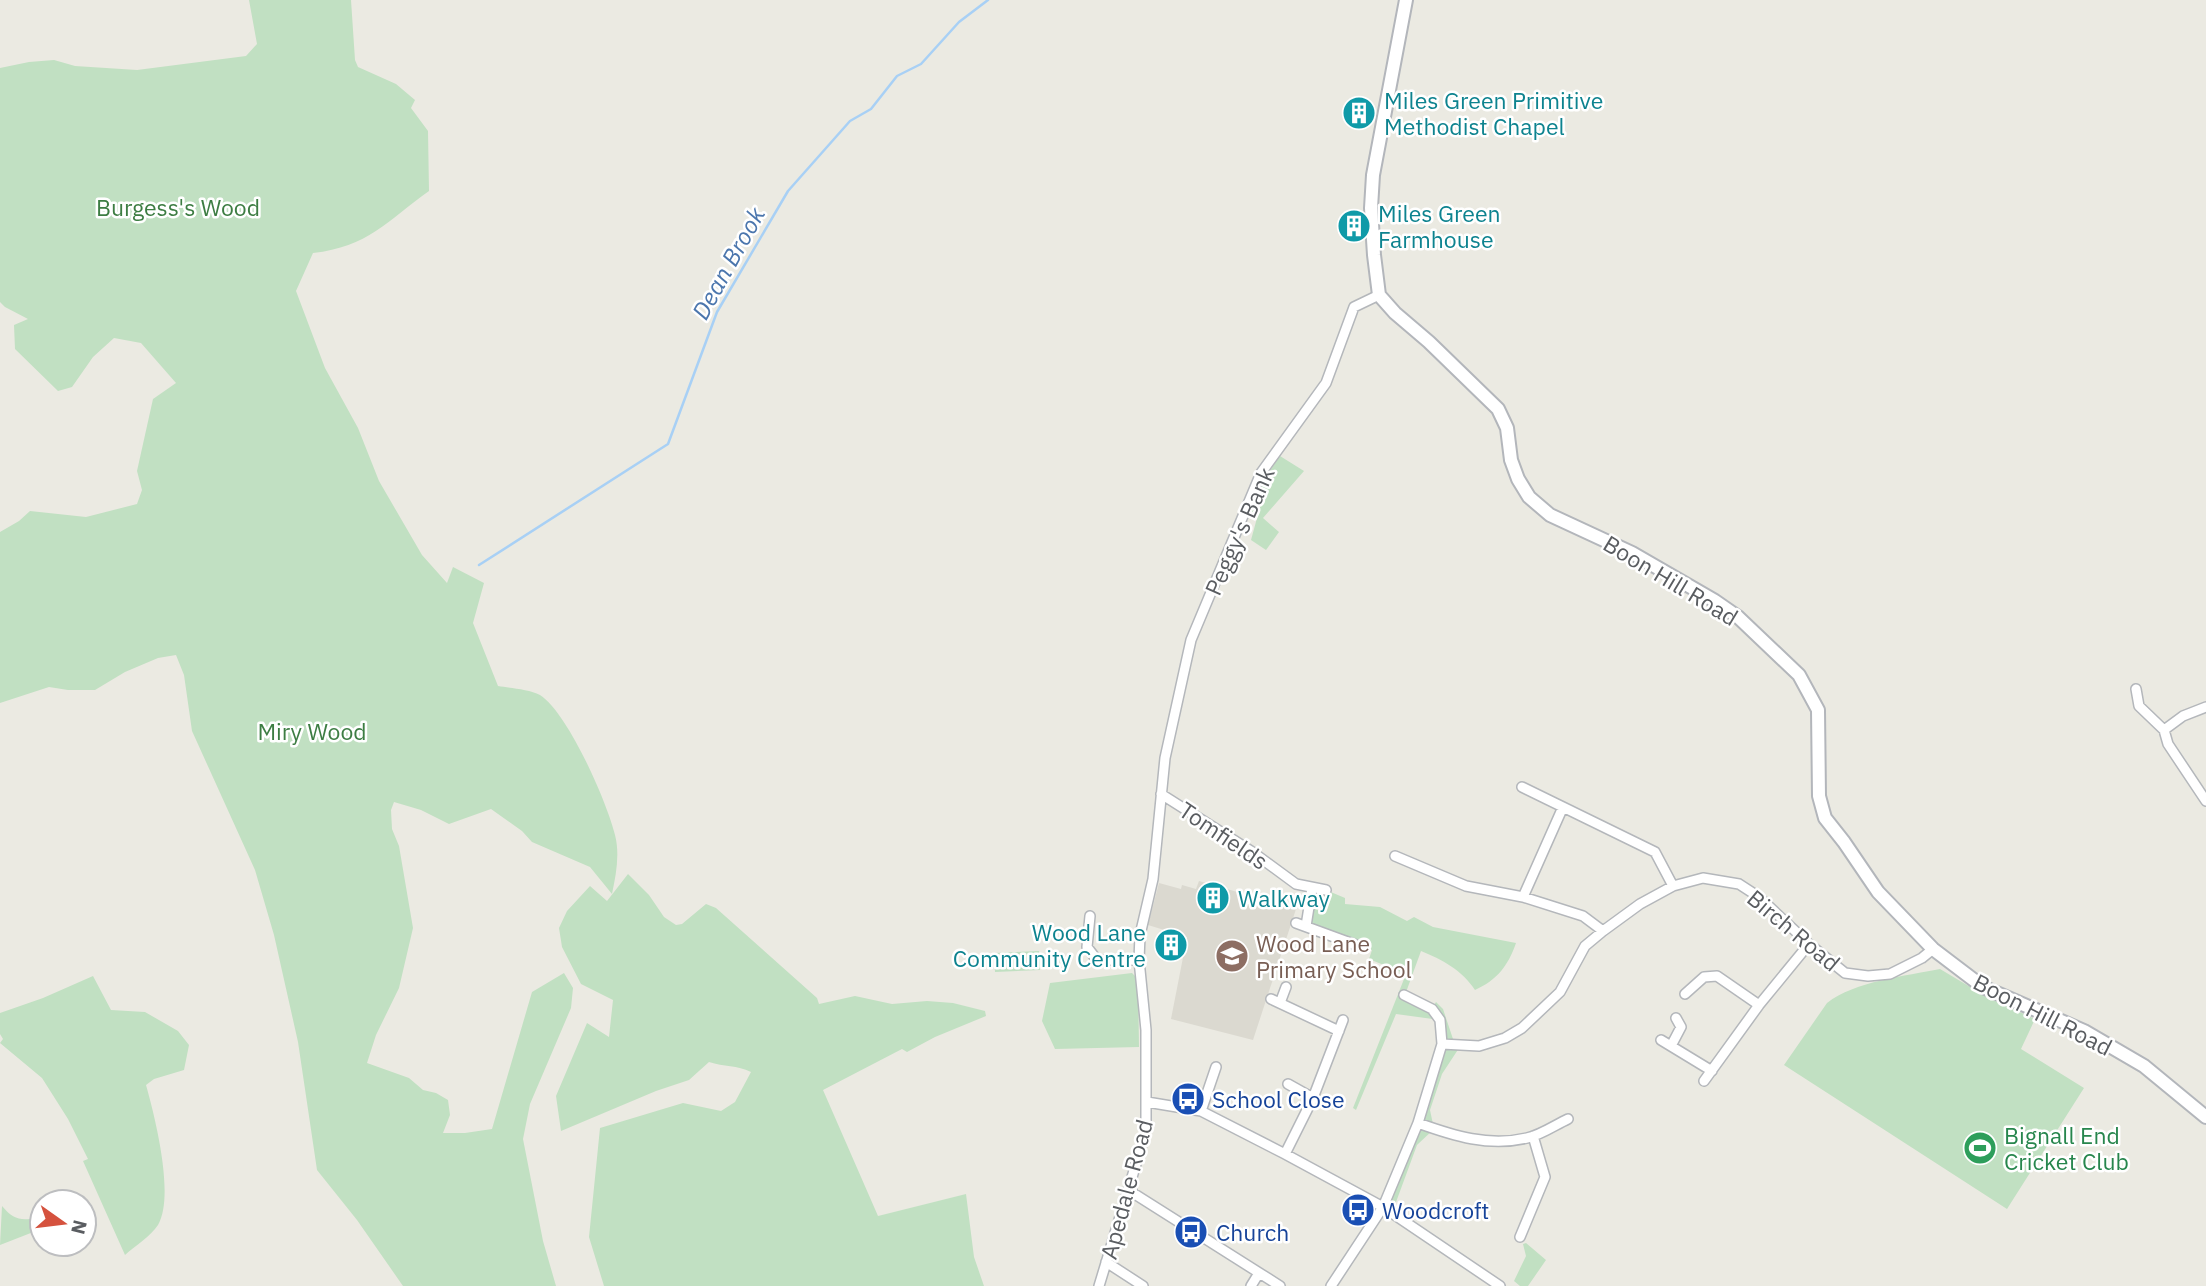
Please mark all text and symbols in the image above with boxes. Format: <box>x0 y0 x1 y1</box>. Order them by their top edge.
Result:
place label: Miles Green Primitive Methodist Chapel <box>1384 85 1603 141</box>
building icon: Miles Green Primitive Methodist Chapel <box>1340 94 1378 132</box>
park label: Burgess's Wood <box>96 192 260 222</box>
place label: Miles Green Farmhouse <box>1378 198 1501 254</box>
water label: Dean Brook <box>684 201 772 325</box>
building icon: Miles Green Farmhouse <box>1335 207 1373 245</box>
street label: Peggy's Bank <box>1197 462 1281 600</box>
street label: Boon Hill Road <box>1598 528 1744 632</box>
park label: Miry Wood <box>257 716 367 746</box>
street label: Tomfields <box>1174 794 1274 876</box>
building icon: Walkway <box>1194 879 1232 917</box>
street label: Birch Road <box>1741 882 1847 978</box>
place label: Walkway <box>1238 883 1331 913</box>
place label: Wood Lane Community Centre <box>953 917 1146 973</box>
building icon: Wood Lane Community Centre <box>1152 926 1190 964</box>
place label: Wood Lane Primary School <box>1256 928 1412 984</box>
school or university icon: Wood Lane Primary School <box>1213 937 1251 975</box>
street label: Boon Hill Road <box>1968 966 2118 1062</box>
bus stop icon: School Close <box>1169 1080 1207 1118</box>
place label: School Close <box>1212 1084 1345 1114</box>
street label: Apedale Road <box>1093 1116 1159 1262</box>
place label: Bignall End Cricket Club <box>2004 1120 2129 1176</box>
sports icon: Bignall End Cricket Club <box>1961 1129 1999 1167</box>
north arrow <box>28 1188 98 1258</box>
bus stop icon: Woodcroft <box>1339 1191 1377 1229</box>
place label: Woodcroft <box>1382 1195 1489 1225</box>
bus stop icon: Church <box>1172 1213 1210 1251</box>
place label: Church <box>1216 1217 1289 1247</box>
text: N <box>66 1218 93 1237</box>

